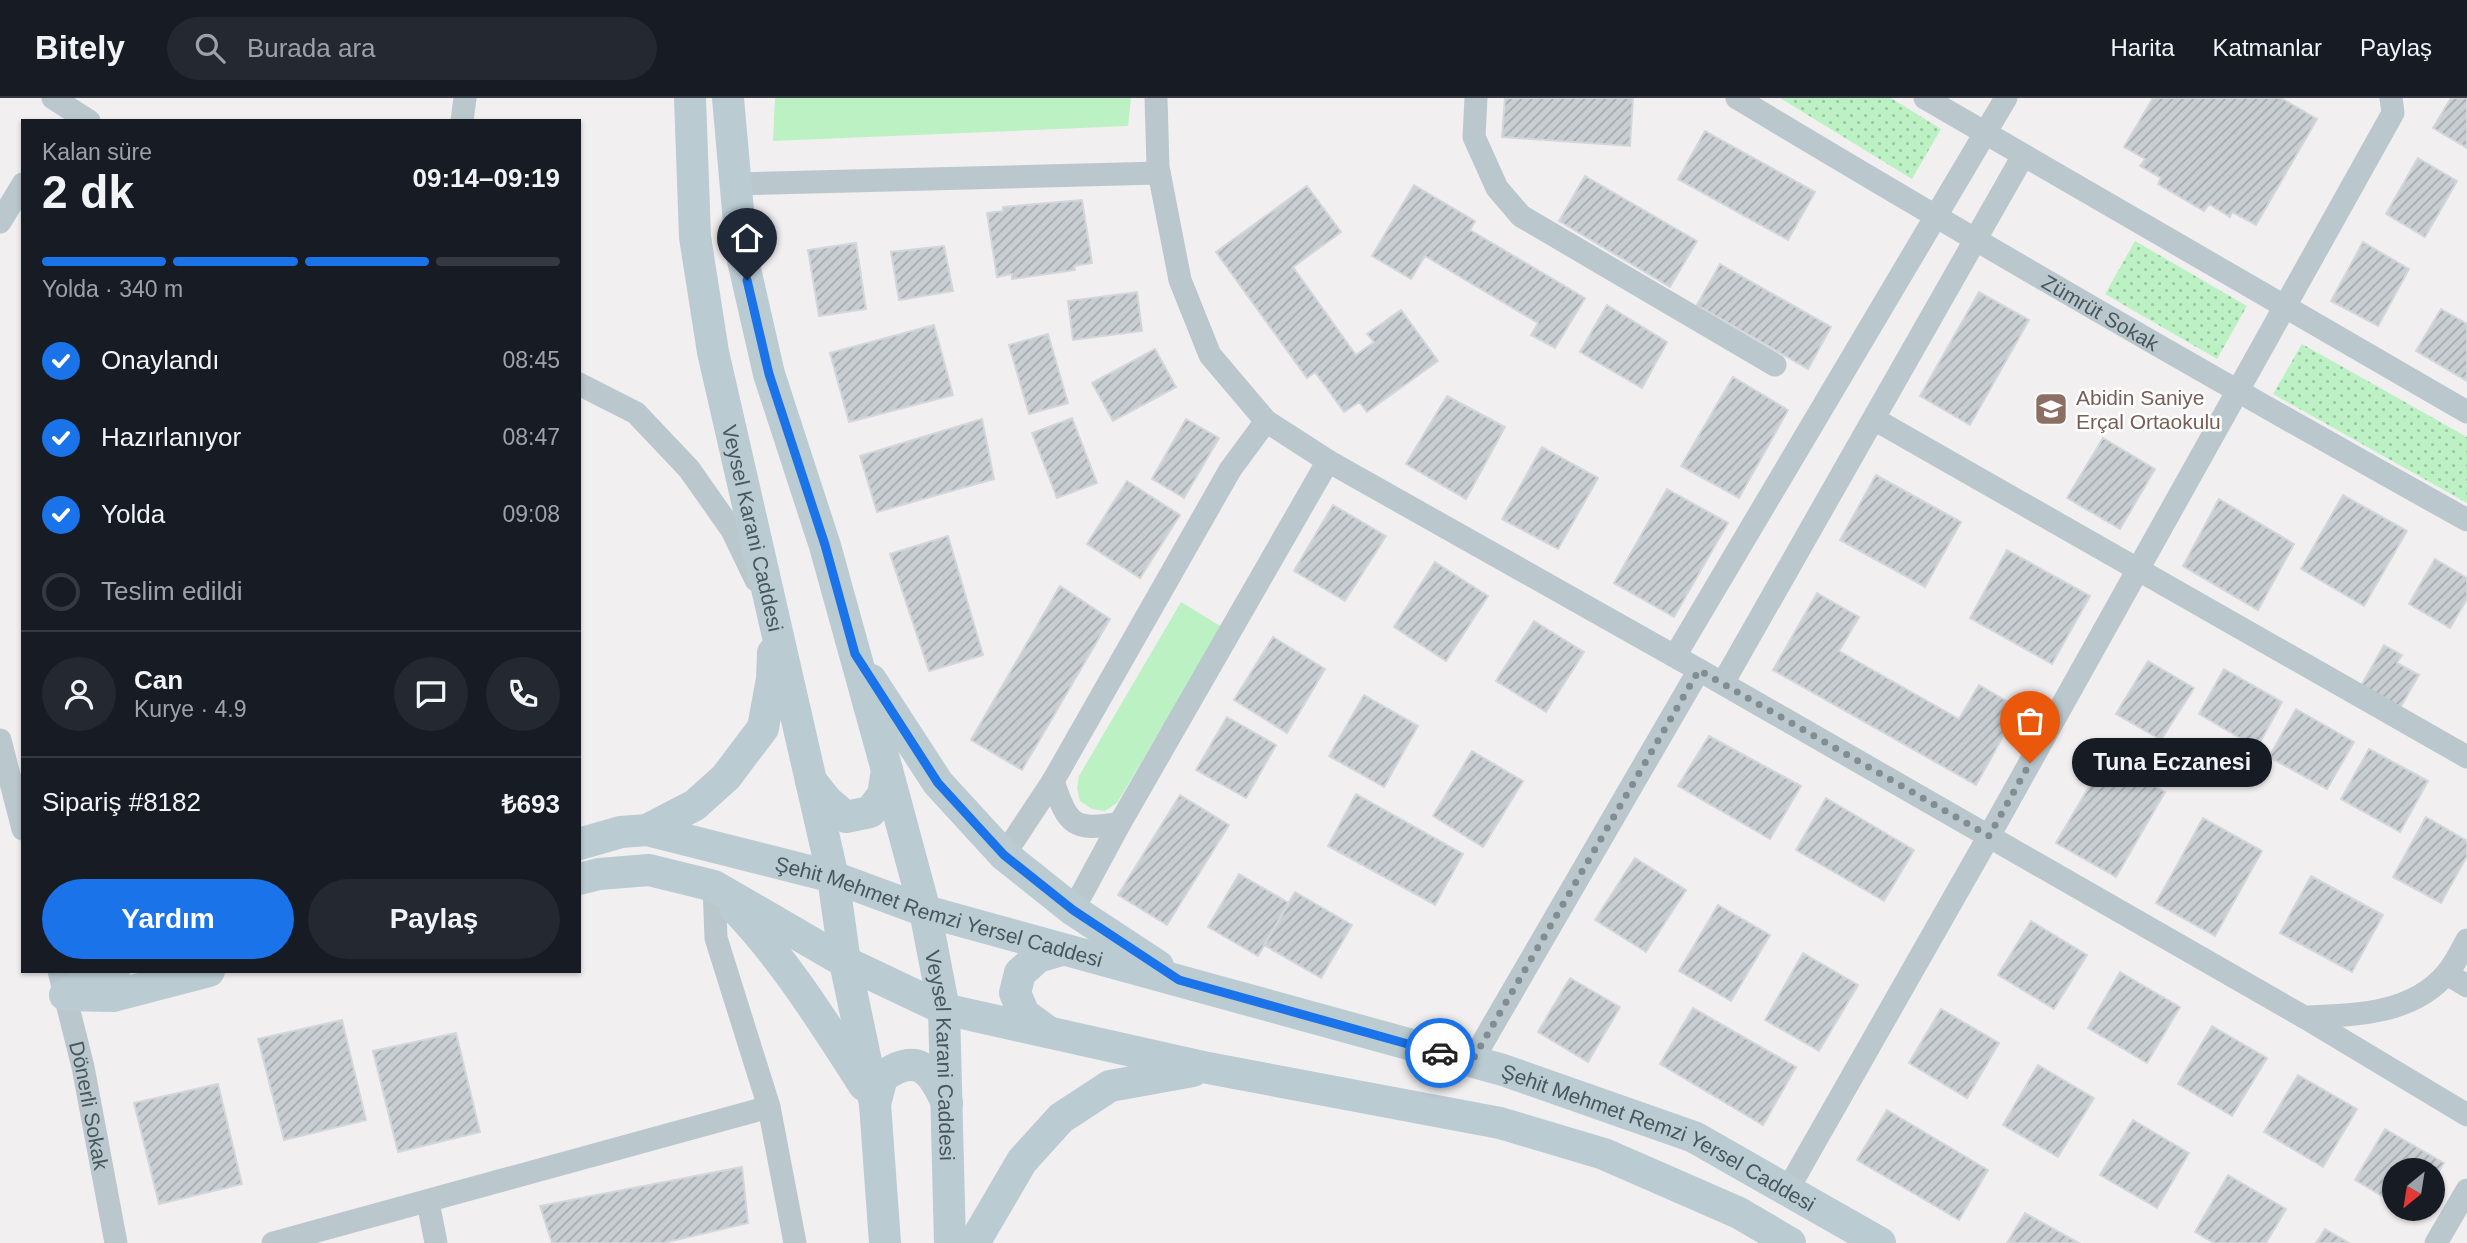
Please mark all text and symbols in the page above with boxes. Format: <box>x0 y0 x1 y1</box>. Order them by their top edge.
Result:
search box <box>167 17 657 80</box>
text: Bitely <box>35 29 125 66</box>
icon: search <box>191 29 229 67</box>
text: Burada ara <box>247 33 376 63</box>
text: Harita <box>2111 34 2175 61</box>
text: Katmanlar <box>2213 34 2322 61</box>
text: Paylaş <box>2360 34 2432 61</box>
text: Kalan süre <box>42 139 152 165</box>
text: 09:14–09:19 <box>413 163 560 193</box>
text: 2 dk <box>42 166 134 218</box>
pin <box>717 208 777 280</box>
icon: home <box>728 219 766 257</box>
street label: Zümrüt Sokak <box>2038 270 2163 355</box>
text: Yolda · 340 m <box>42 276 183 302</box>
icon: check <box>42 342 80 380</box>
text: Onaylandı <box>101 345 220 375</box>
text: 08:45 <box>502 347 560 373</box>
place label: Abidin Saniye Erçal Ortaokulu <box>2076 386 2221 433</box>
school or university icon: Abidin Saniye Erçal Ortaokulu <box>2032 390 2070 428</box>
icon: check <box>42 419 80 457</box>
text: Hazırlanıyor <box>101 422 241 452</box>
street label: Veysel Karani Caddesi <box>718 422 788 634</box>
text: 08:47 <box>502 424 560 450</box>
icon: check <box>42 496 80 534</box>
text: Yolda <box>101 499 165 529</box>
text: 09:08 <box>502 501 560 527</box>
text: Teslim edildi <box>101 576 243 606</box>
button: person <box>42 657 116 731</box>
button: chat <box>394 657 468 731</box>
button: phone <box>486 657 560 731</box>
text: Can <box>134 665 183 695</box>
pin <box>2000 691 2060 763</box>
text: Kurye · 4.9 <box>134 696 247 722</box>
icon: bag <box>2011 702 2049 740</box>
callout: Tuna Eczanesi <box>2072 738 2272 788</box>
text: Tuna Eczanesi <box>2093 749 2251 775</box>
text: Sipariş #8182 <box>42 787 201 817</box>
text: ₺693 <box>502 789 560 819</box>
street label: Şehit Mehmet Remzi Yersel Caddesi <box>773 851 1105 971</box>
button: Yardım <box>42 879 294 959</box>
button: Paylaş <box>308 879 560 959</box>
street label: Veysel Karani Caddesi <box>921 948 959 1161</box>
courier <box>1405 1018 1475 1088</box>
icon: car <box>1421 1034 1459 1072</box>
street label: Dönerli Sokak <box>65 1039 114 1172</box>
street label: Şehit Mehmet Remzi Yersel Caddesi <box>1499 1059 1820 1215</box>
north arrow <box>2382 1158 2445 1222</box>
map controls <box>2382 1158 2445 1221</box>

